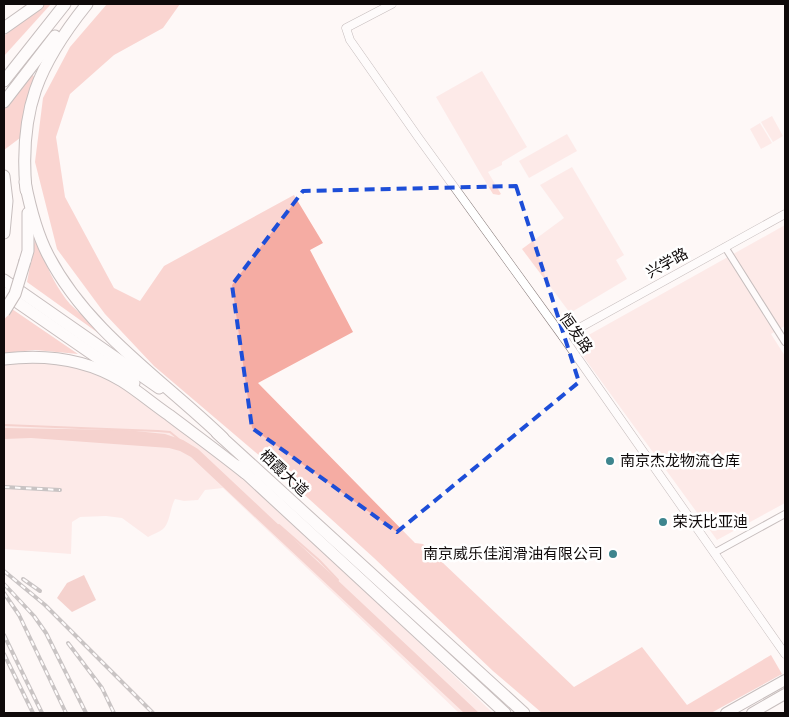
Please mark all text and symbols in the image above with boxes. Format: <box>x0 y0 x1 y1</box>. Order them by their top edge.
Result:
street label: 兴学路 <box>643 244 691 282</box>
street label: 恒发路 <box>556 309 596 357</box>
street label: 栖霞大道 <box>256 446 312 500</box>
place label: 南京杰龙物流仓库 <box>620 452 740 470</box>
marker: 南京杰龙物流仓库 <box>604 455 616 467</box>
place label: 荣沃比亚迪 <box>673 513 748 531</box>
marker: 荣沃比亚迪 <box>657 516 669 528</box>
place label: 南京威乐佳润滑油有限公司 <box>423 545 603 563</box>
marker: 南京威乐佳润滑油有限公司 <box>607 548 619 560</box>

